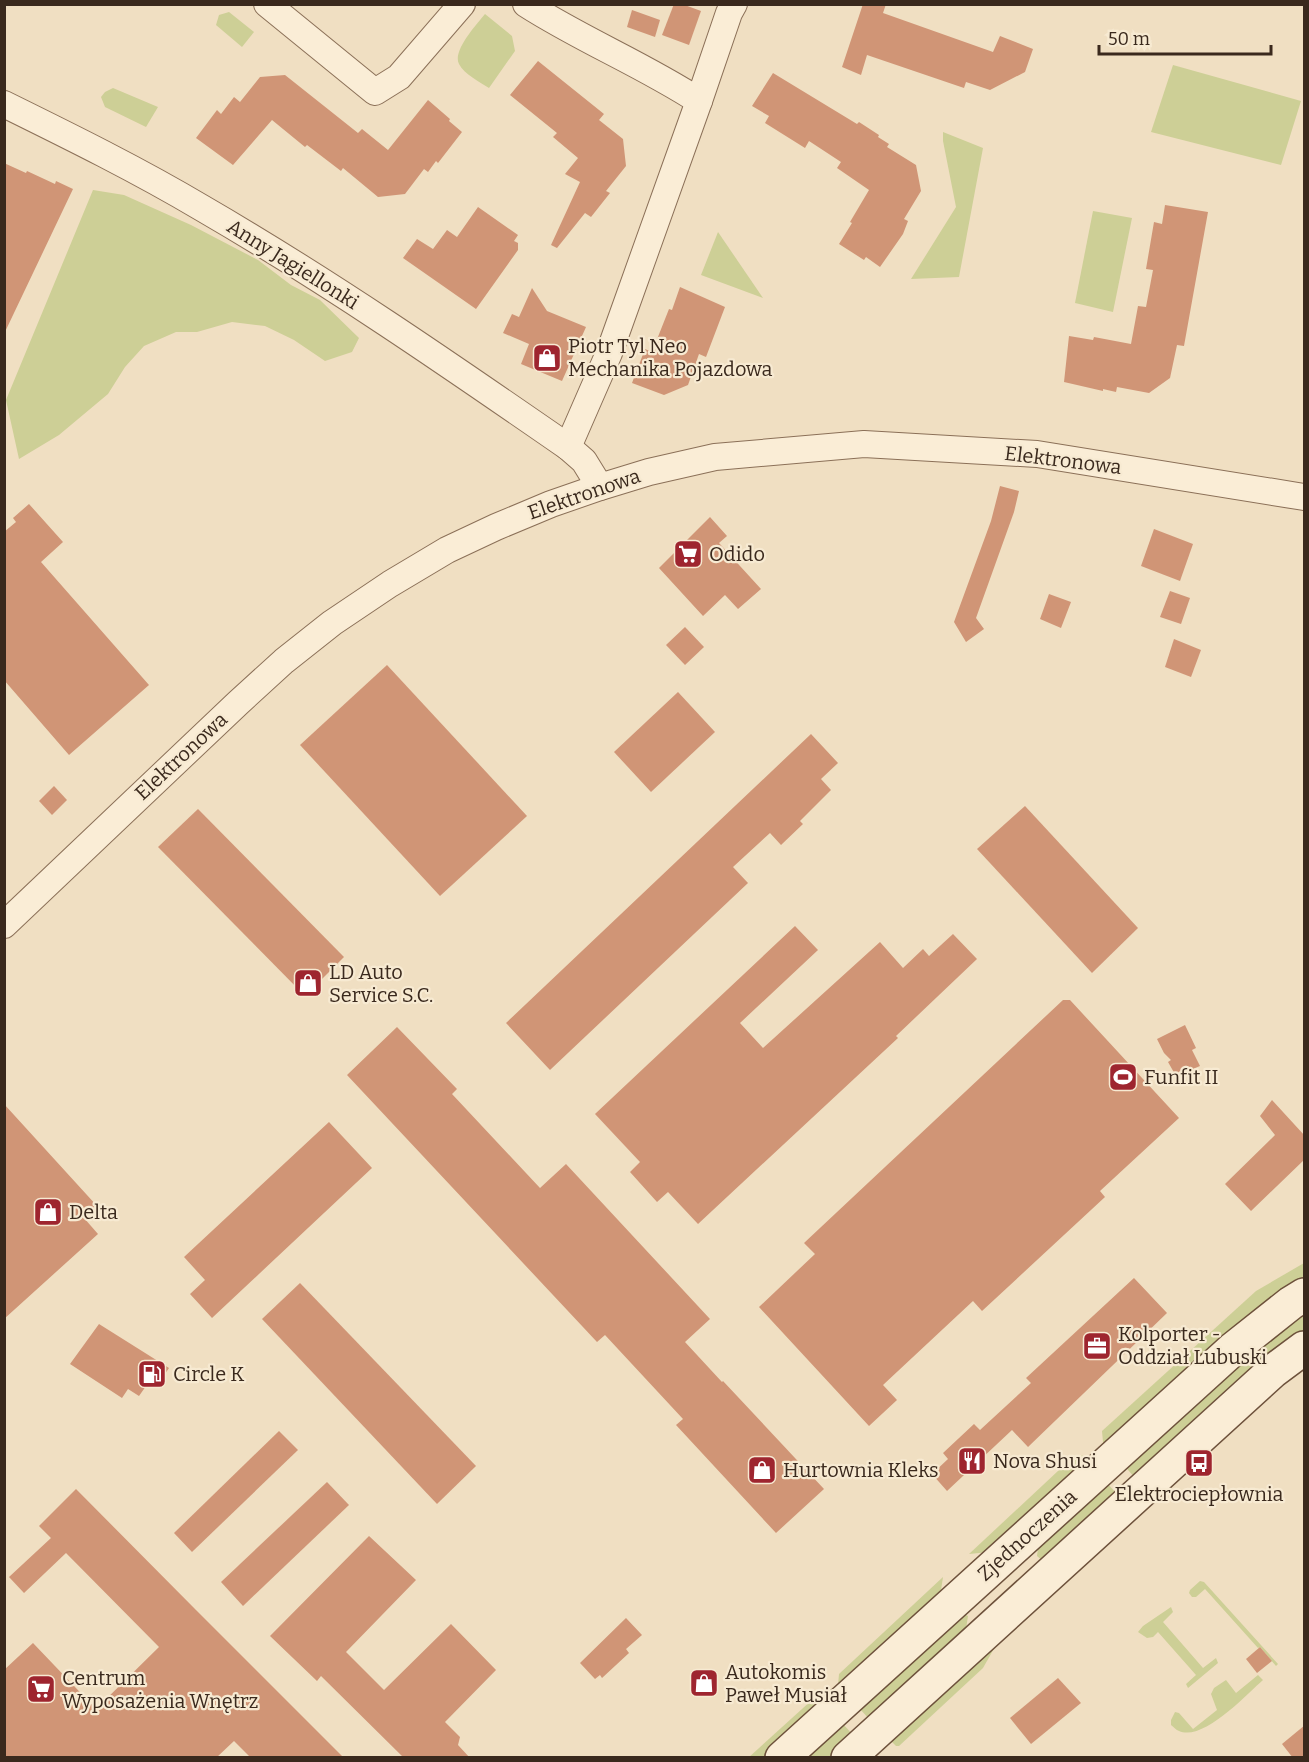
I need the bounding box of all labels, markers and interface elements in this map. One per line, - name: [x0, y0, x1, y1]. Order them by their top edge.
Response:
- scale bar: [1099, 18, 1272, 56]
- text: 50 m: [1108, 28, 1150, 50]
- street label: Anny Jagiellonki: [223, 214, 363, 314]
- place label: Piotr Tyl Neo Mechanika Pojazdowa: [568, 334, 773, 382]
- shop icon: Piotr Tyl Neo Mechanika Pojazdowa: [531, 342, 563, 374]
- street label: Elektronowa: [1003, 441, 1123, 479]
- street label: Elektronowa: [525, 463, 644, 524]
- supermarket icon: Odido: [672, 538, 704, 570]
- place label: Odido: [709, 542, 765, 566]
- street label: Elektronowa: [130, 707, 232, 805]
- place label: LD Auto Service S.C.: [329, 960, 433, 1007]
- shop icon: LD Auto Service S.C.: [292, 967, 324, 999]
- sports icon: Funfit II: [1107, 1061, 1139, 1093]
- place label: Funfit II: [1144, 1065, 1219, 1089]
- shop icon: Delta: [32, 1196, 64, 1228]
- place label: Delta: [69, 1200, 118, 1224]
- place label: Kolporter - Oddział Lubuski: [1118, 1322, 1267, 1369]
- office icon: Kolporter - Oddział Lubuski: [1081, 1330, 1113, 1362]
- fuel station icon: Circle K: [136, 1358, 168, 1390]
- place label: Circle K: [173, 1362, 244, 1386]
- restaurant icon: Nova Shusi: [956, 1445, 988, 1477]
- bus stop icon: Elektrociepłownia: [1183, 1447, 1215, 1479]
- place label: Nova Shusi: [993, 1449, 1097, 1473]
- shop icon: Hurtownia Kleks: [746, 1454, 778, 1486]
- place label: Hurtownia Kleks: [783, 1458, 939, 1482]
- place label: Elektrociepłownia: [1114, 1482, 1284, 1506]
- street label: Zjednoczenia: [973, 1484, 1082, 1586]
- place label: Autokomis Paweł Musiał: [725, 1660, 848, 1707]
- place label: Centrum Wyposażenia Wnętrz: [62, 1666, 258, 1713]
- shop icon: Autokomis Paweł Musiał: [688, 1667, 720, 1699]
- supermarket icon: Centrum Wyposażenia Wnętrz: [25, 1673, 57, 1705]

